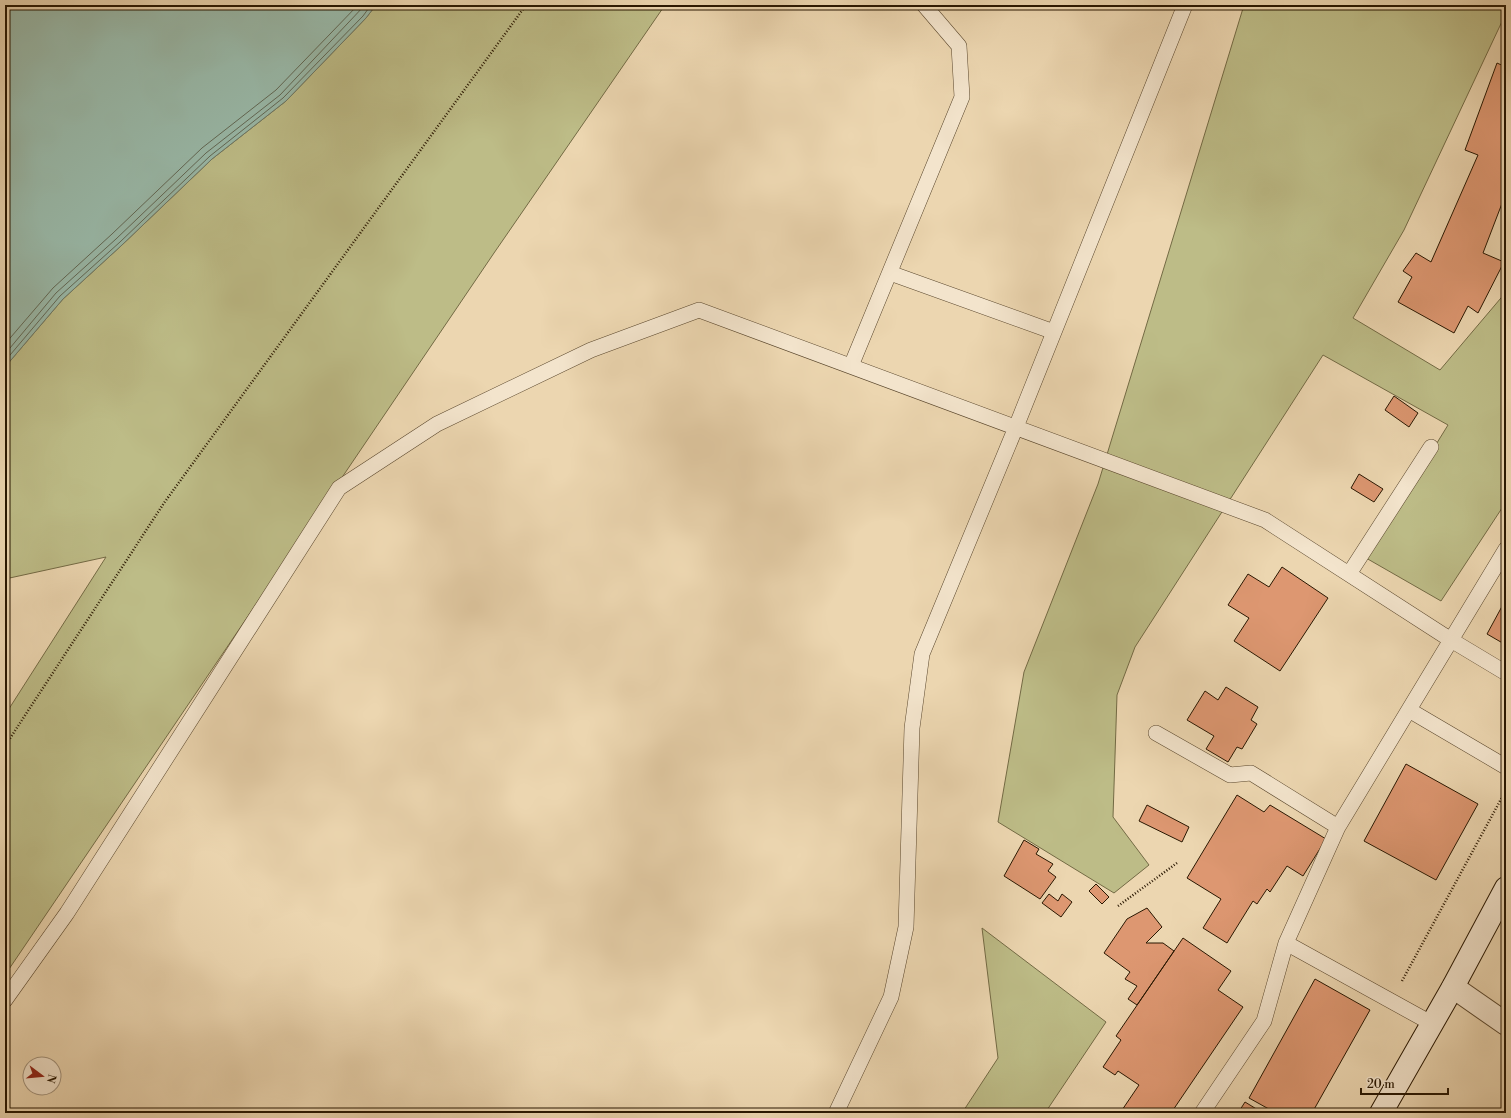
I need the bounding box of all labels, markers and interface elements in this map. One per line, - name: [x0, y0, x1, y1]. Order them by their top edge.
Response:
- north arrow: [22, 1056, 62, 1096]
- scale bar: [1361, 1070, 1448, 1096]
- text: N: [43, 1072, 59, 1085]
- text: 20 m: [1367, 1077, 1395, 1092]

